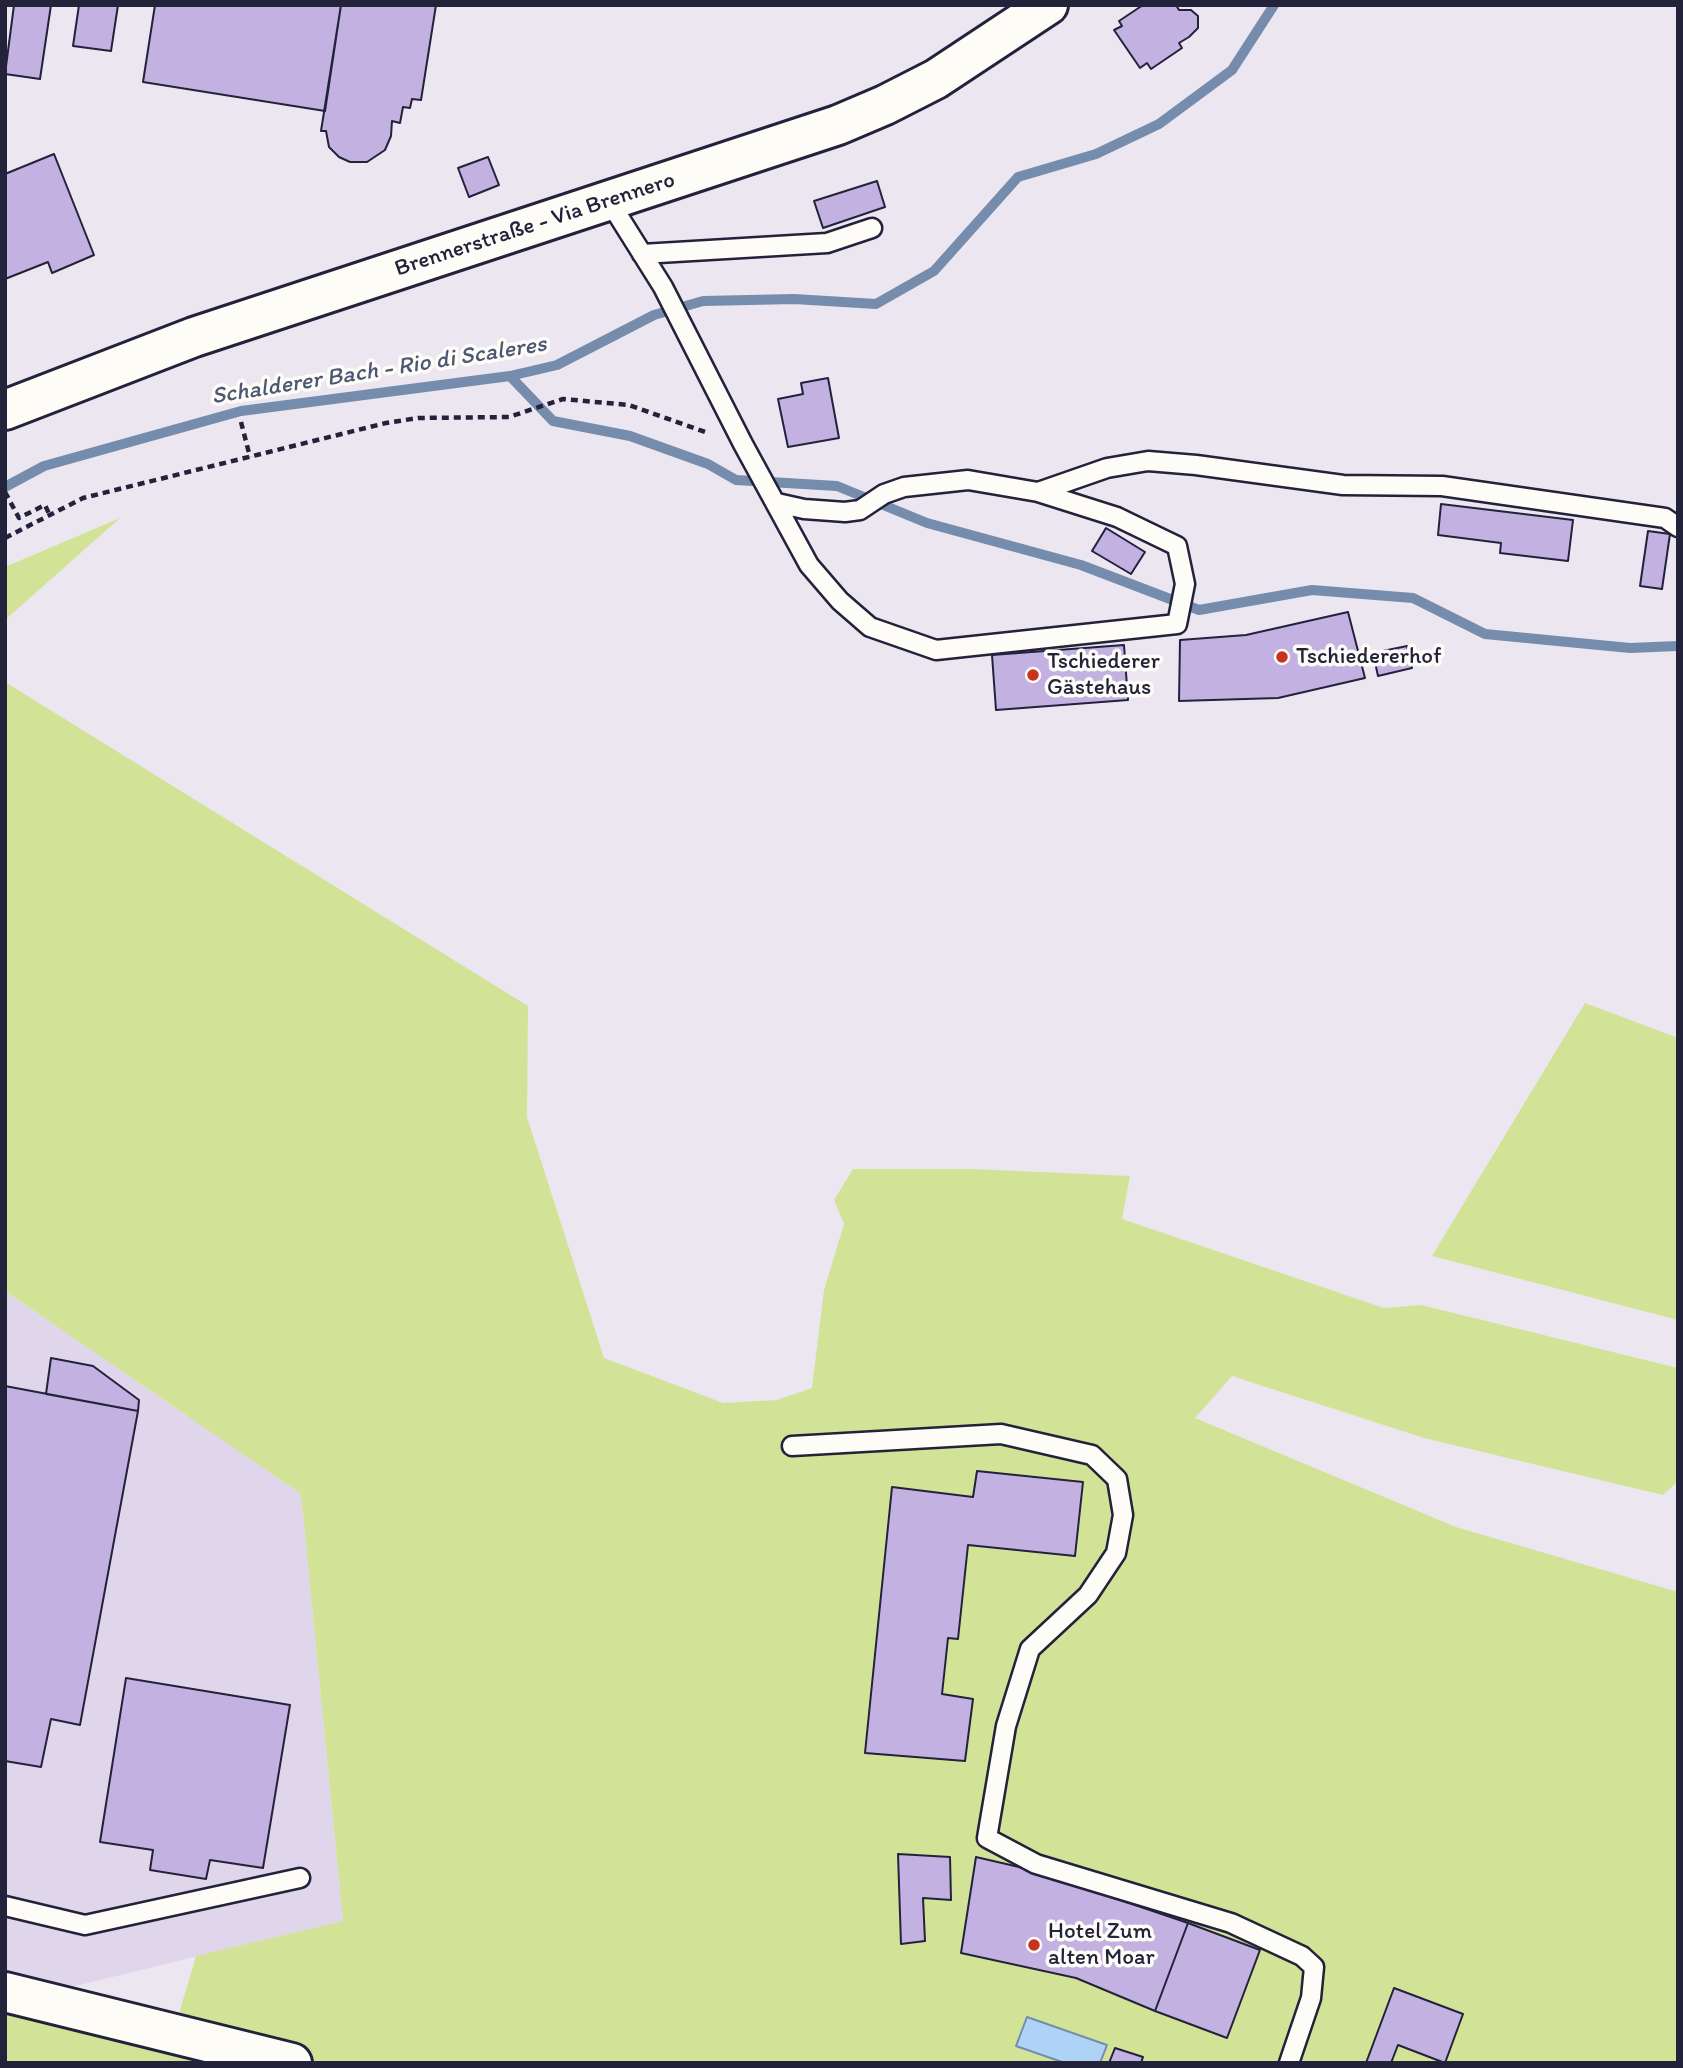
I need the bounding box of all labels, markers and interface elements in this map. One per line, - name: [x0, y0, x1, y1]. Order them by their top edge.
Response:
- street label: Brennerstraße - Via Brennero: [391, 167, 679, 283]
- water label: Schalderer Bach - Rio di Scaleres: [209, 330, 549, 412]
- place label: Tschiedererhof: [1296, 643, 1442, 671]
- place label: Tschiederer Gästehaus: [1047, 648, 1160, 702]
- marker: Tschiedererhof: [1274, 649, 1290, 665]
- marker: Tschiederer Gästehaus: [1025, 667, 1041, 683]
- place label: Hotel Zum alten Moar: [1048, 1918, 1155, 1972]
- marker: Hotel Zum alten Moar: [1026, 1937, 1042, 1953]

